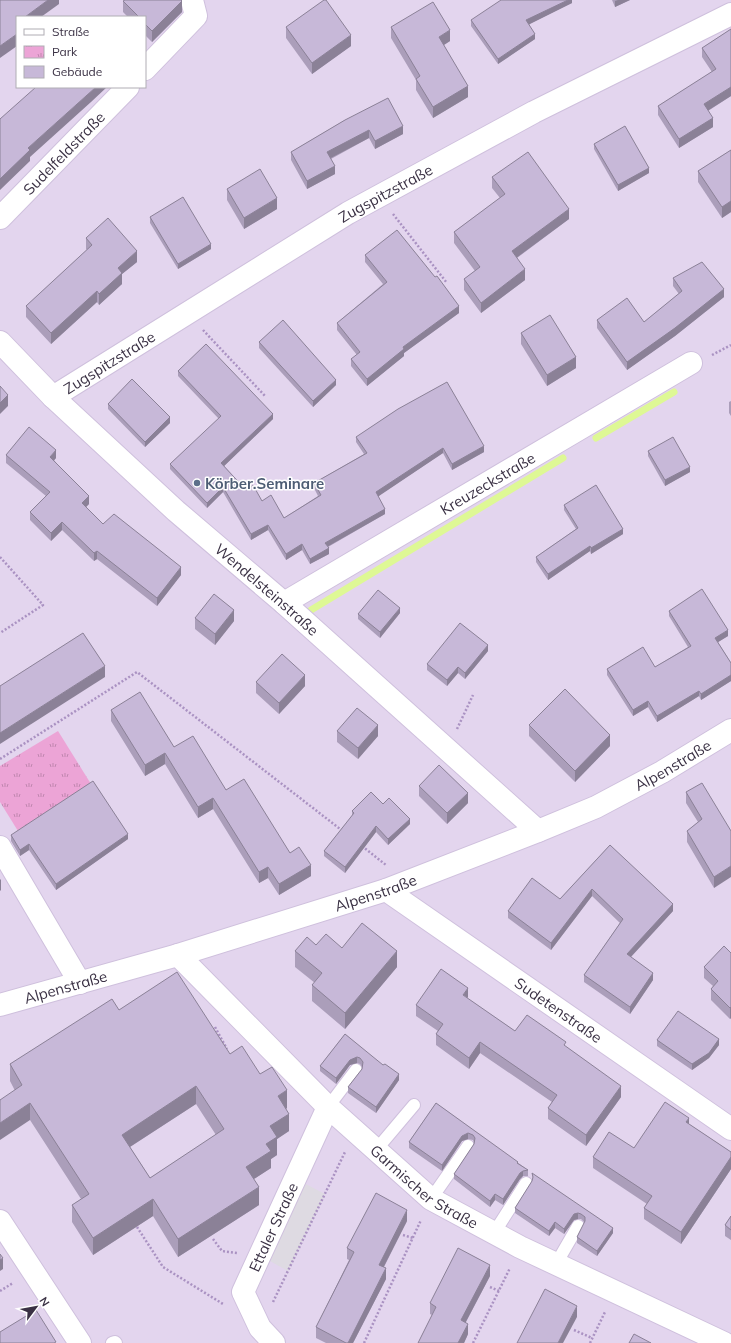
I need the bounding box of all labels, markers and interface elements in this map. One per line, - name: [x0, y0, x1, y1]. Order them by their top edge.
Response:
- legend: [16, 16, 146, 88]
- text: Straße: [52, 24, 89, 39]
- text: Park: [52, 44, 78, 59]
- text: Gebäude: [52, 64, 102, 79]
- street label: Sudelfeldstraße: [19, 107, 109, 199]
- street label: Zugspitzstraße: [335, 160, 436, 226]
- street label: Zugspitzstraße: [60, 326, 158, 398]
- street label: Kreuzeckstraße: [436, 448, 538, 519]
- place label: Körber.Seminare: [205, 474, 324, 493]
- marker: Körber.Seminare: [192, 478, 202, 488]
- street label: Wendelsteinstraße: [211, 539, 323, 639]
- street label: Alpenstraße: [631, 735, 714, 794]
- street label: Alpenstraße: [332, 870, 419, 915]
- street label: Alpenstraße: [22, 966, 109, 1007]
- street label: Sudetenstraße: [511, 973, 606, 1046]
- street label: Garmischer Straße: [367, 1140, 482, 1232]
- street label: Ettaler Straße: [244, 1179, 302, 1274]
- north arrow: [16, 1287, 56, 1327]
- text: N: [36, 1294, 53, 1309]

